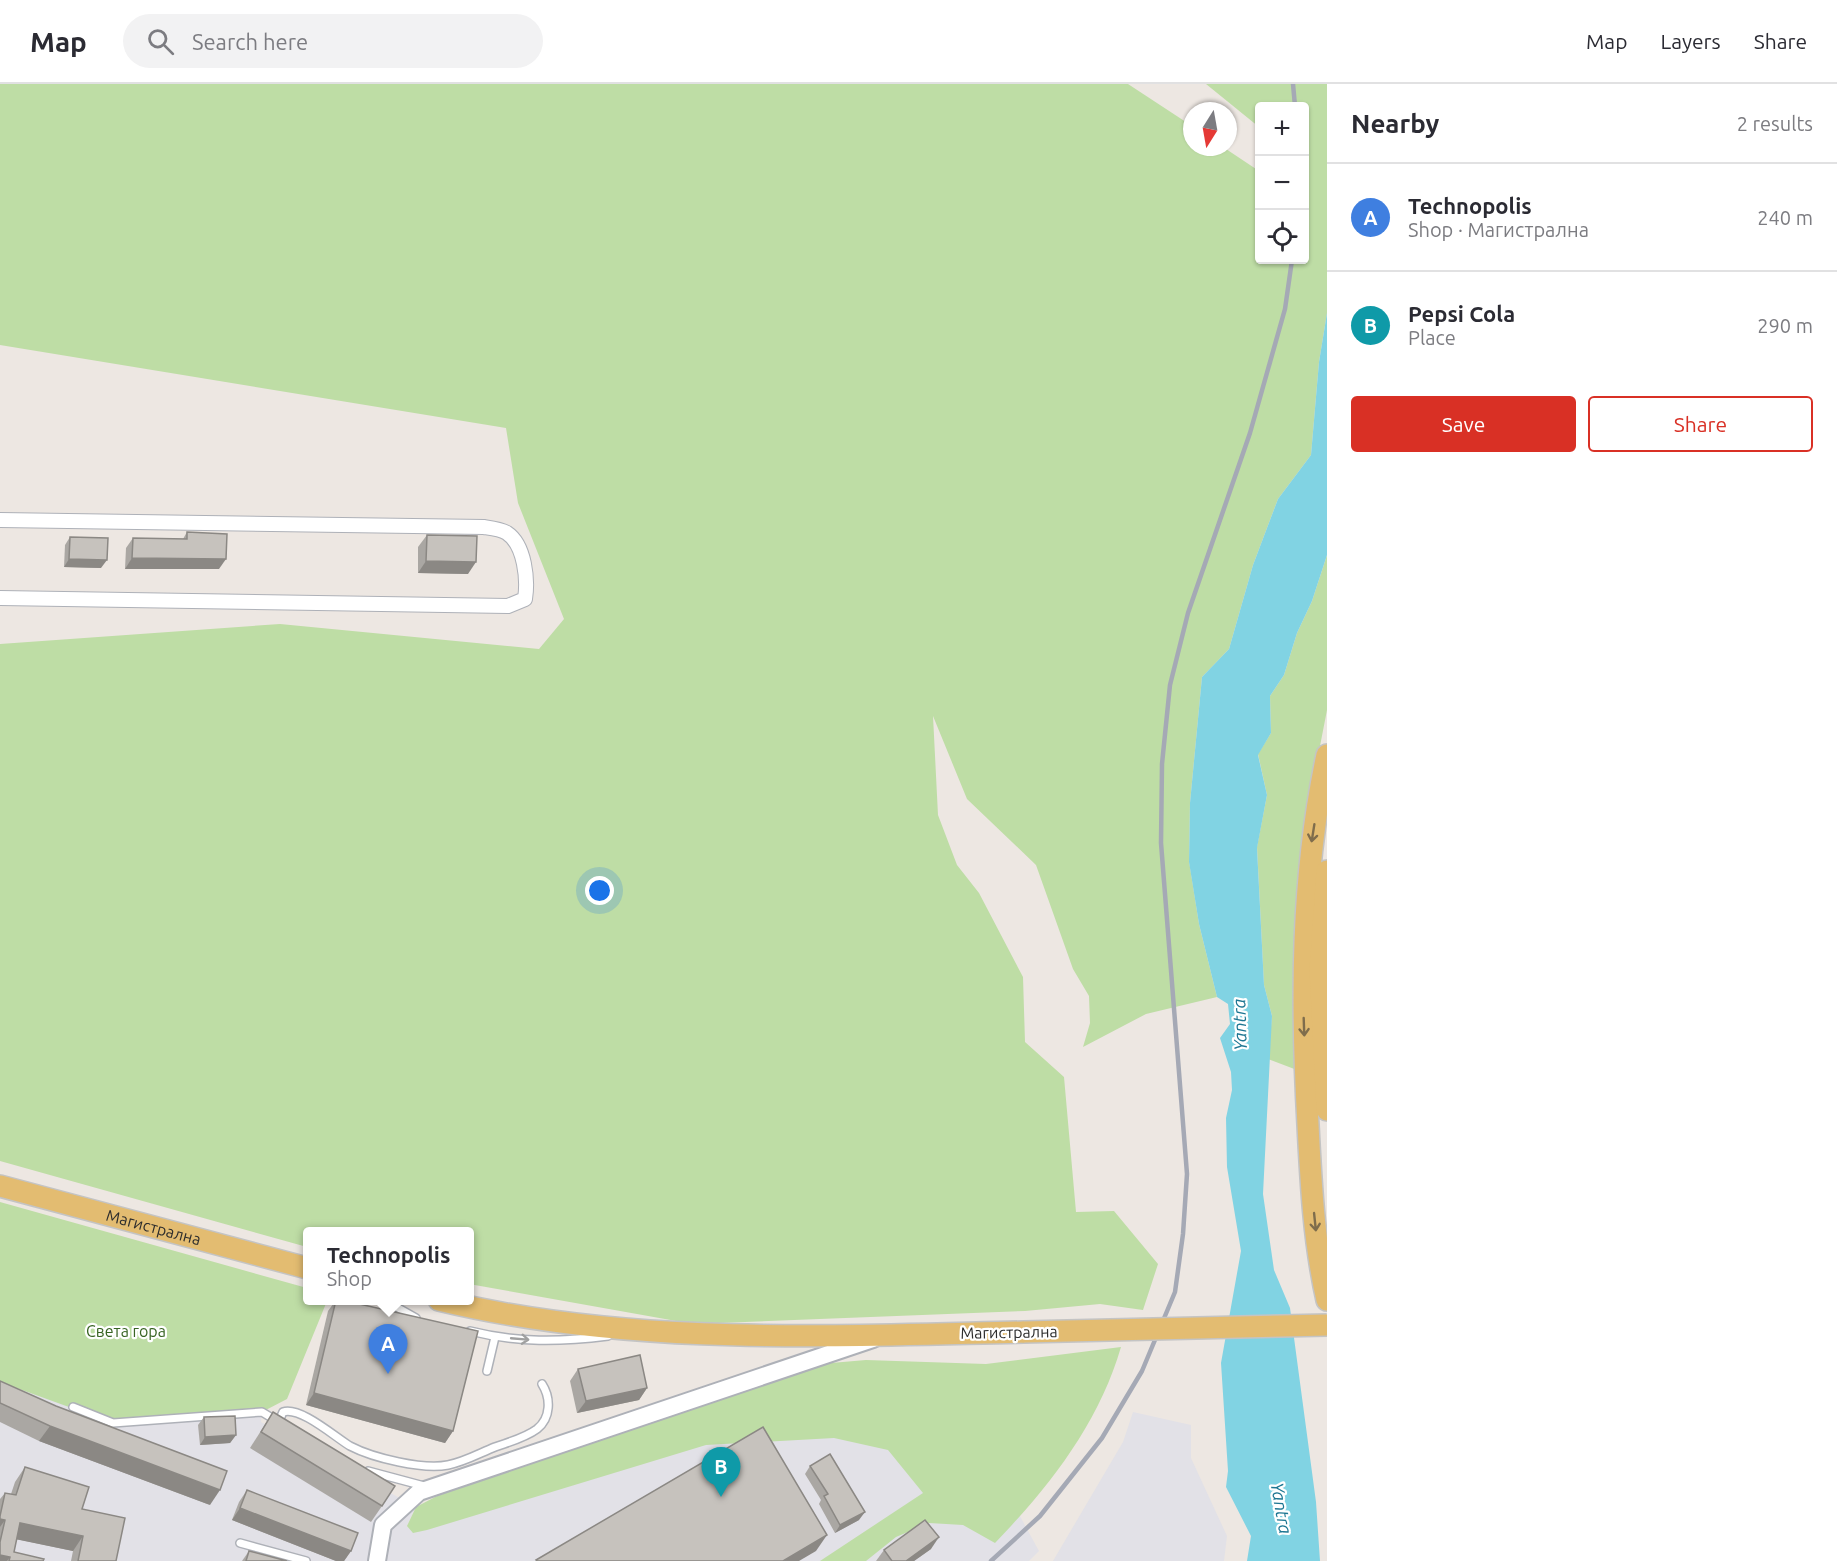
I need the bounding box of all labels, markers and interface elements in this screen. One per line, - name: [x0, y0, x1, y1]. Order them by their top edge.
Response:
- search box: [123, 14, 543, 68]
- icon: search: [144, 25, 177, 58]
- text: Map: [30, 26, 87, 57]
- text: Search here: [192, 29, 308, 54]
- text: Map: [1586, 29, 1627, 53]
- text: Layers: [1660, 29, 1721, 53]
- text: Share: [1754, 29, 1807, 53]
- north arrow: [1183, 102, 1237, 156]
- map controls: [1255, 102, 1309, 264]
- button: +: [1255, 102, 1309, 156]
- text: Nearby: [1351, 109, 1439, 138]
- text: 2 results: [1737, 112, 1813, 135]
- button: −: [1255, 156, 1309, 210]
- text: Technopolis: [1408, 193, 1532, 218]
- text: A: [1363, 206, 1378, 229]
- text: 240 m: [1757, 206, 1813, 229]
- button: locate: [1255, 210, 1309, 264]
- text: Shop · Магистрална: [1408, 218, 1589, 241]
- text: Pepsi Cola: [1408, 301, 1515, 326]
- text: B: [1364, 314, 1377, 337]
- text: 290 m: [1757, 314, 1813, 337]
- text: Place: [1408, 326, 1456, 349]
- button: Save: [1351, 396, 1576, 452]
- button: Share: [1588, 396, 1813, 452]
- one-way arrow: [1307, 822, 1318, 842]
- your location: [585, 876, 614, 905]
- water label: Yantra: [1228, 998, 1250, 1051]
- one-way arrow: [1298, 1017, 1309, 1037]
- street label: Магистрална: [104, 1206, 203, 1248]
- one-way arrow: [1310, 1211, 1321, 1231]
- popup: [303, 1227, 474, 1305]
- text: Technopolis: [327, 1242, 450, 1267]
- text: Shop: [327, 1267, 372, 1290]
- park label: Света гора: [86, 1322, 166, 1340]
- street label: Магистрална: [960, 1322, 1058, 1342]
- pin: A: [368, 1324, 408, 1374]
- one-way arrow: [509, 1334, 529, 1345]
- pin: B: [702, 1448, 740, 1497]
- water label: Yantra: [1268, 1481, 1296, 1536]

